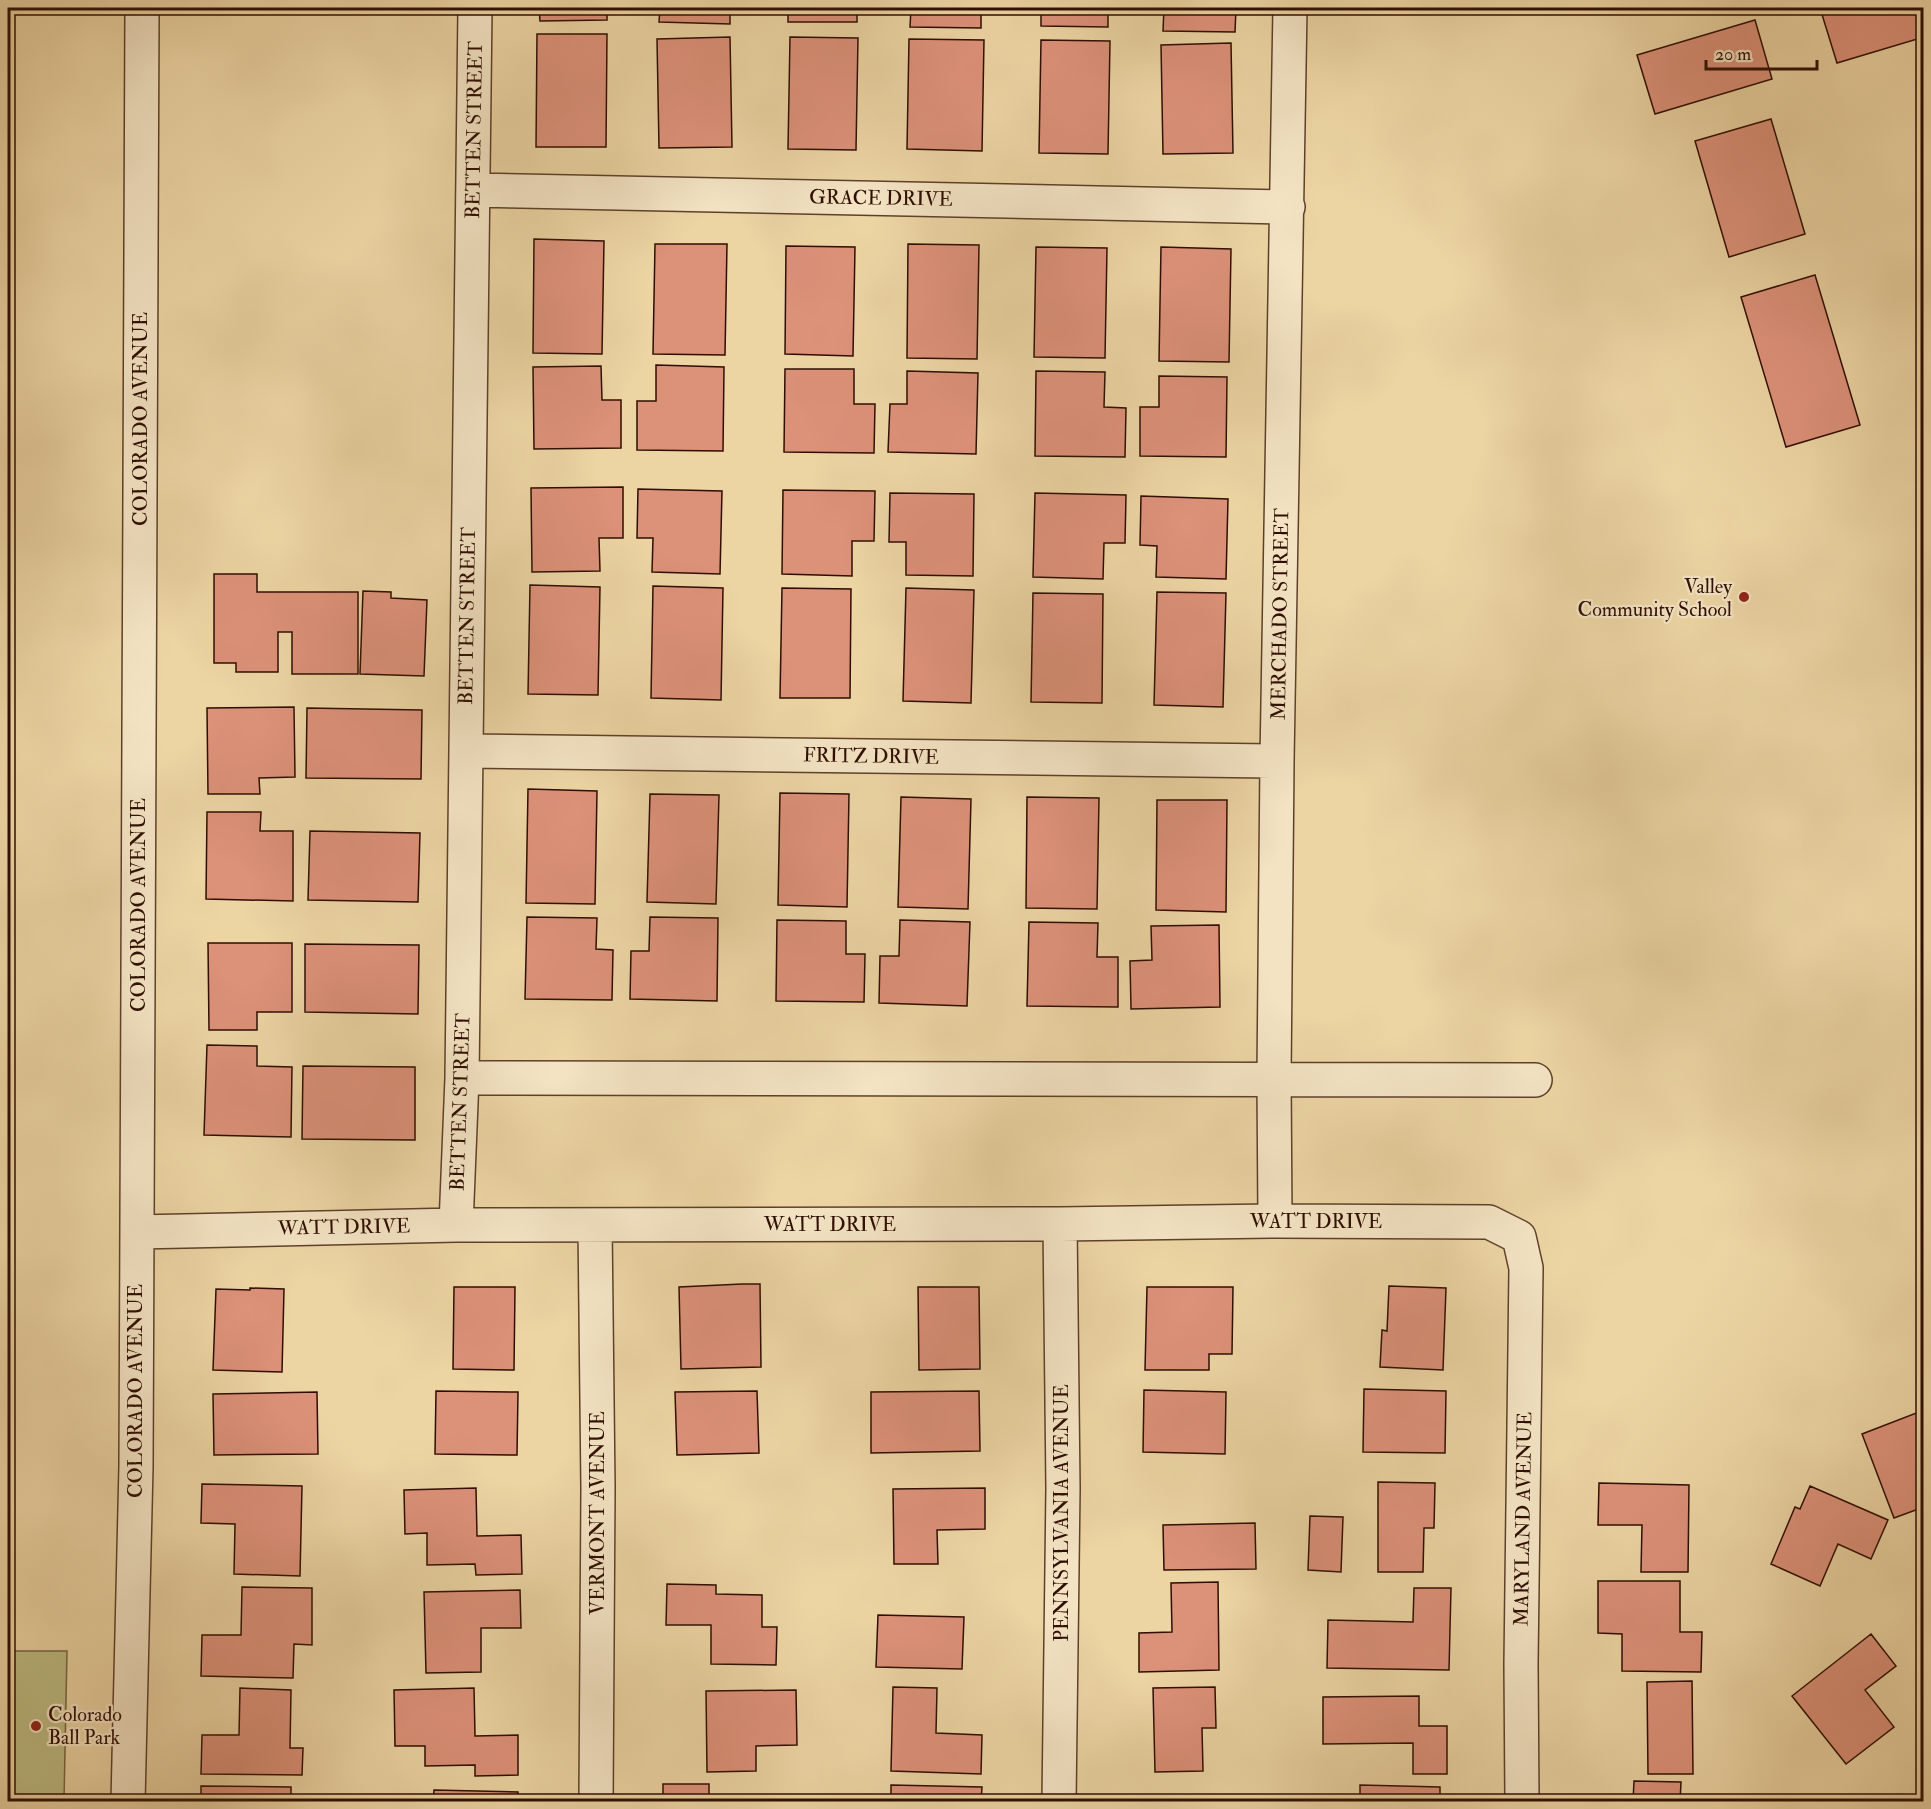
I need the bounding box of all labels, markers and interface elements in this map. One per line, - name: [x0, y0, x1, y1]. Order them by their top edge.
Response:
- scale bar: [1706, 33, 1817, 71]
- street label: BETTEN STREET: [460, 41, 488, 219]
- text: 20 m: [1715, 43, 1751, 66]
- street label: GRACE DRIVE: [809, 184, 953, 212]
- street label: COLORADO AVENUE: [128, 312, 153, 526]
- street label: MERCHADO STREET: [1266, 508, 1294, 720]
- street label: BETTEN STREET: [453, 527, 481, 705]
- place label: Valley Community School: [1578, 574, 1733, 622]
- marker: Valley Community School: [1737, 590, 1751, 604]
- street label: FRITZ DRIVE: [803, 742, 939, 770]
- street label: COLORADO AVENUE: [126, 798, 151, 1012]
- street label: BETTEN STREET: [444, 1013, 476, 1191]
- street label: WATT DRIVE: [1249, 1209, 1382, 1234]
- street label: WATT DRIVE: [763, 1212, 896, 1237]
- street label: WATT DRIVE: [277, 1213, 410, 1241]
- street label: COLORADO AVENUE: [123, 1284, 148, 1498]
- street label: PENNSYLVANIA AVENUE: [1049, 1384, 1074, 1642]
- street label: VERMONT AVENUE: [585, 1411, 610, 1615]
- street label: MARYLAND AVENUE: [1509, 1411, 1537, 1627]
- place label: Colorado Ball Park: [48, 1702, 122, 1750]
- marker: Colorado Ball Park: [29, 1719, 43, 1733]

